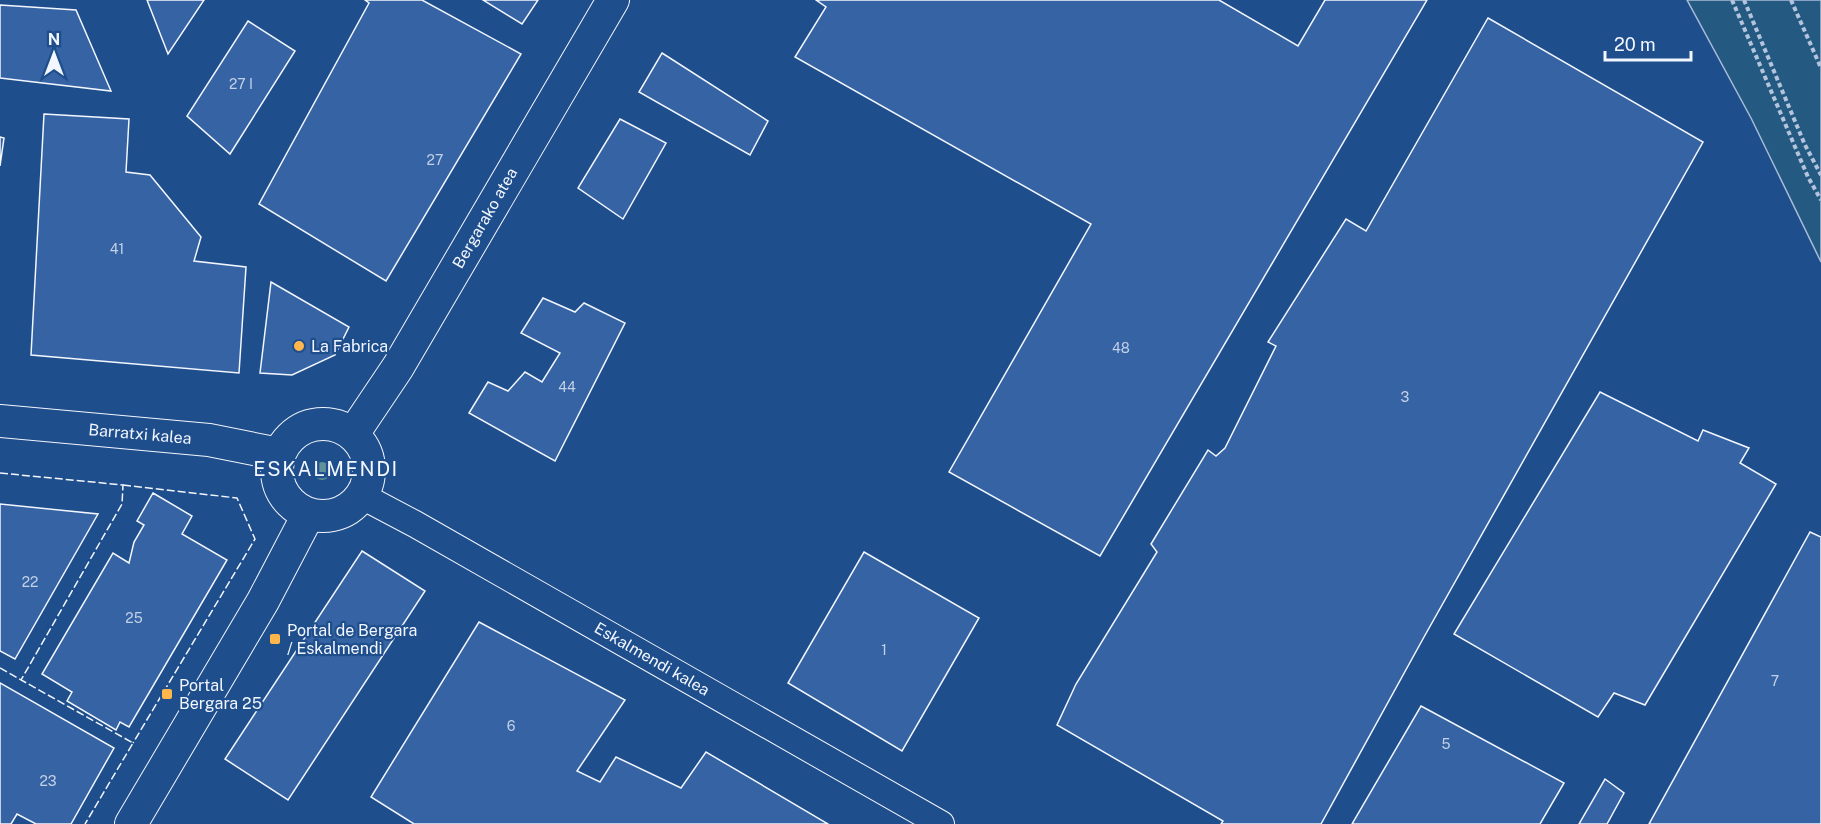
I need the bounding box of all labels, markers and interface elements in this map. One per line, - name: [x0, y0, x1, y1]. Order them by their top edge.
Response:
- north arrow: [24, 24, 84, 84]
- scale bar: [1605, 24, 1690, 62]
- text: N: [48, 30, 60, 49]
- text: 20 m: [1614, 34, 1656, 55]
- house number: 27 I: [229, 76, 253, 92]
- house number: 27: [427, 152, 443, 168]
- street label: Bergarako atea: [449, 164, 521, 272]
- house number: 41: [110, 241, 124, 257]
- place label: La Fabrica: [311, 337, 388, 356]
- marker: La Fabrica: [292, 339, 306, 353]
- house number: 48: [1112, 340, 1130, 356]
- house number: 44: [558, 379, 576, 395]
- house number: 3: [1401, 389, 1410, 405]
- street label: Barratxi kalea: [88, 420, 192, 448]
- district label: ESKALMENDI: [253, 457, 399, 481]
- house number: 22: [22, 574, 38, 590]
- house number: 25: [125, 610, 143, 626]
- street label: Eskalmendi kalea: [591, 618, 713, 700]
- place label: Portal de Bergara / Eskalmendi: [287, 621, 417, 658]
- marker: Portal de Bergara / Eskalmendi: [268, 632, 282, 646]
- house number: 1: [881, 642, 887, 658]
- house number: 7: [1771, 673, 1779, 689]
- place label: Portal Bergara 25: [179, 676, 262, 713]
- marker: Portal Bergara 25: [160, 687, 174, 701]
- house number: 6: [507, 718, 516, 734]
- house number: 5: [1442, 736, 1451, 752]
- house number: 23: [39, 773, 57, 789]

